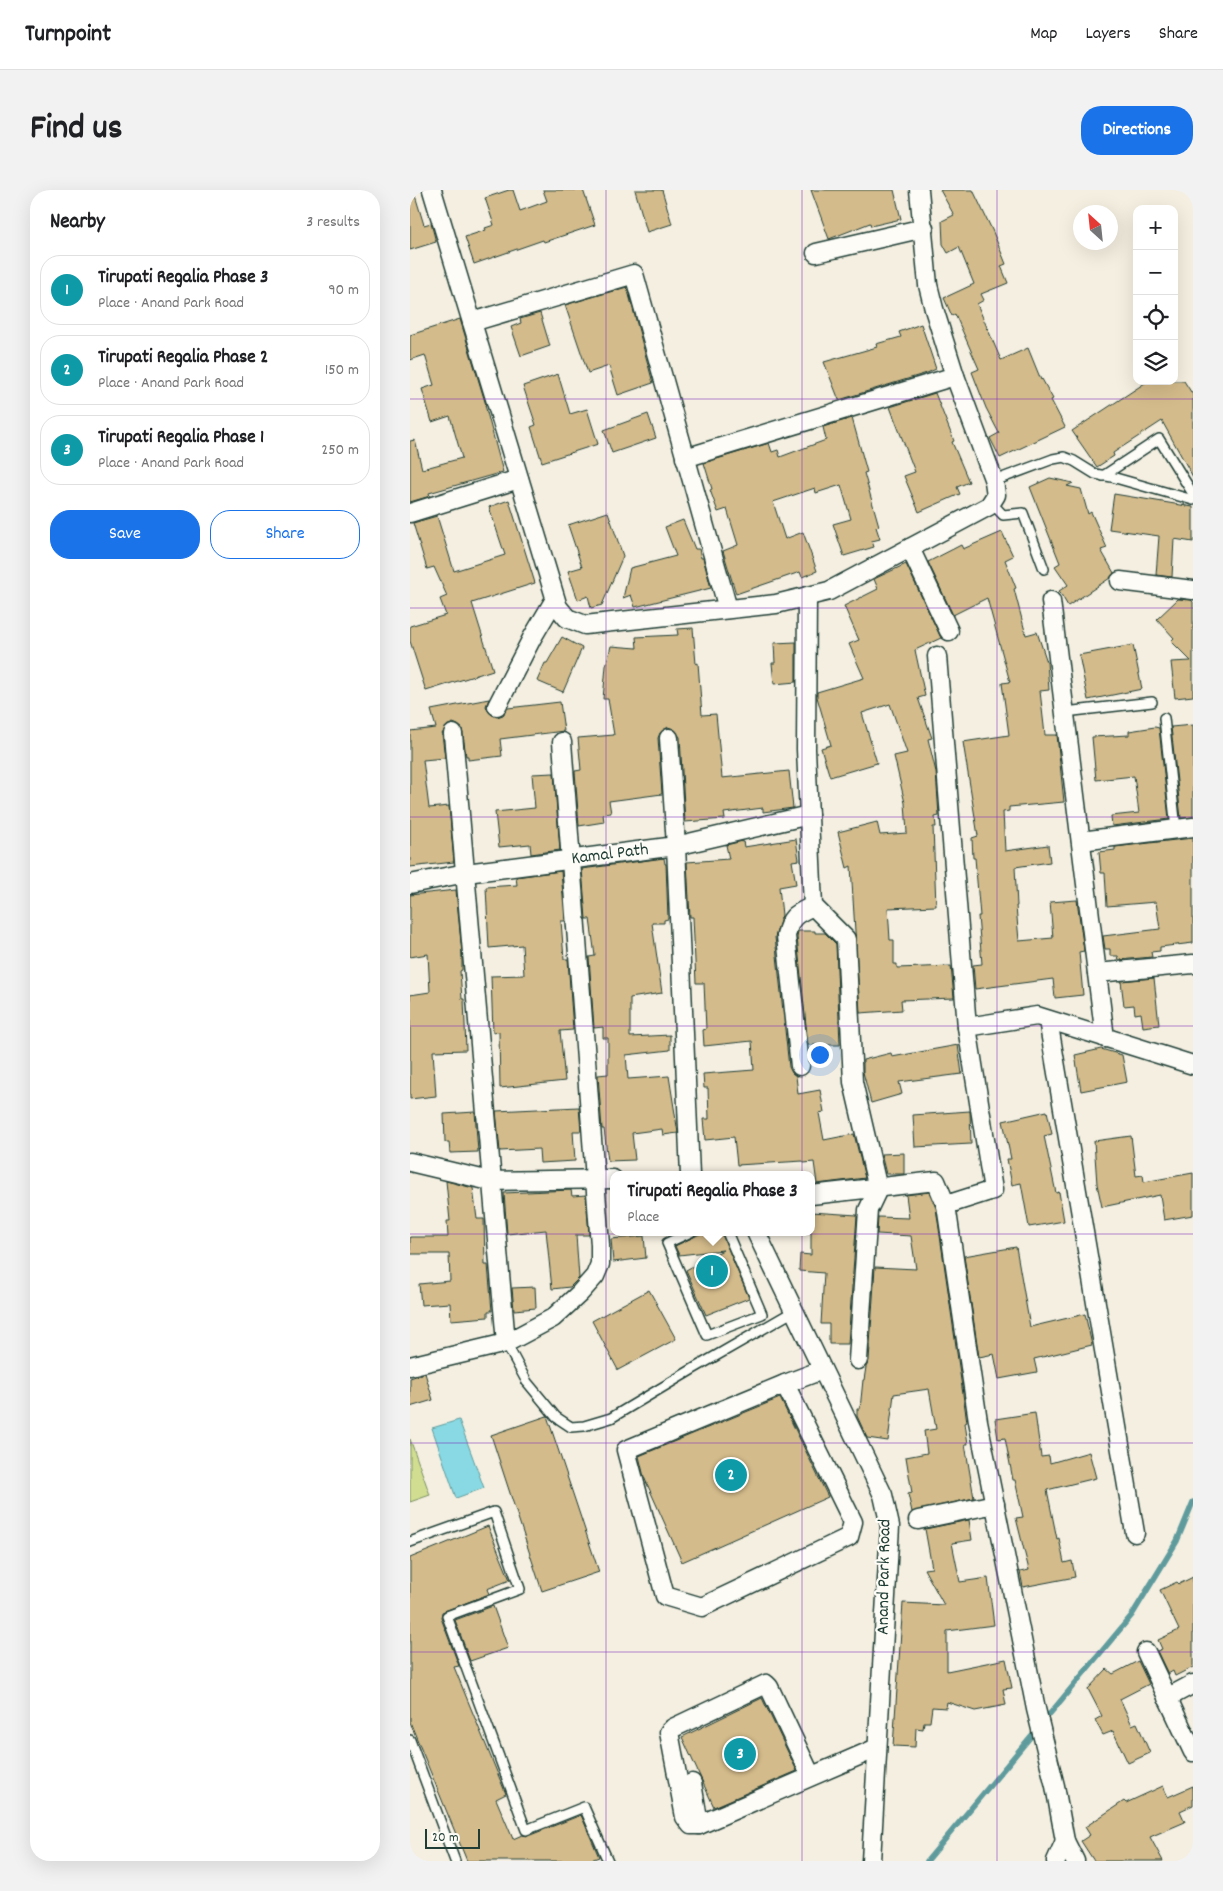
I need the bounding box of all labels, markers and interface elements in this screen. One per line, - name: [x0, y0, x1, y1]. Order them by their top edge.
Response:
- text: Turnpoint: [25, 18, 111, 52]
- text: Map: [1030, 22, 1057, 47]
- text: Layers: [1085, 22, 1131, 47]
- text: Share: [1159, 22, 1198, 47]
- text: Find us: [30, 105, 122, 155]
- button: Directions: [1081, 106, 1193, 155]
- north arrow: [1073, 205, 1118, 250]
- map controls: [1133, 205, 1178, 385]
- button: +: [1133, 205, 1178, 250]
- text: Nearby: [50, 208, 105, 238]
- text: 3 results: [306, 211, 360, 234]
- button: −: [1133, 250, 1178, 295]
- text: Tirupati Regalia Phase 3: [98, 265, 268, 292]
- text: 1: [65, 279, 69, 302]
- text: 90 m: [328, 279, 359, 302]
- text: Place · Anand Park Road: [98, 292, 244, 315]
- button: locate: [1133, 295, 1178, 340]
- button: layers: [1133, 340, 1178, 385]
- text: Tirupati Regalia Phase 2: [98, 345, 268, 372]
- text: 2: [64, 359, 71, 382]
- text: 150 m: [325, 359, 359, 382]
- text: Place · Anand Park Road: [98, 372, 244, 395]
- text: Tirupati Regalia Phase 1: [98, 425, 264, 452]
- text: 3: [63, 439, 71, 462]
- text: 250 m: [321, 439, 359, 462]
- text: Place · Anand Park Road: [98, 452, 244, 475]
- button: Save: [50, 510, 200, 559]
- button: Share: [210, 510, 360, 559]
- street label: Kamal Path: [570, 838, 650, 872]
- your location: [807, 1042, 833, 1068]
- popup: [610, 1171, 815, 1236]
- text: Tirupati Regalia Phase 3: [627, 1179, 798, 1206]
- text: Place: [627, 1206, 659, 1229]
- pin: 1: [696, 1252, 728, 1290]
- pin: 2: [715, 1456, 747, 1494]
- street label: Anand Park Road: [871, 1519, 899, 1635]
- pin: 3: [724, 1735, 756, 1773]
- scale bar: [425, 1826, 480, 1849]
- text: 20 m: [432, 1828, 459, 1848]

